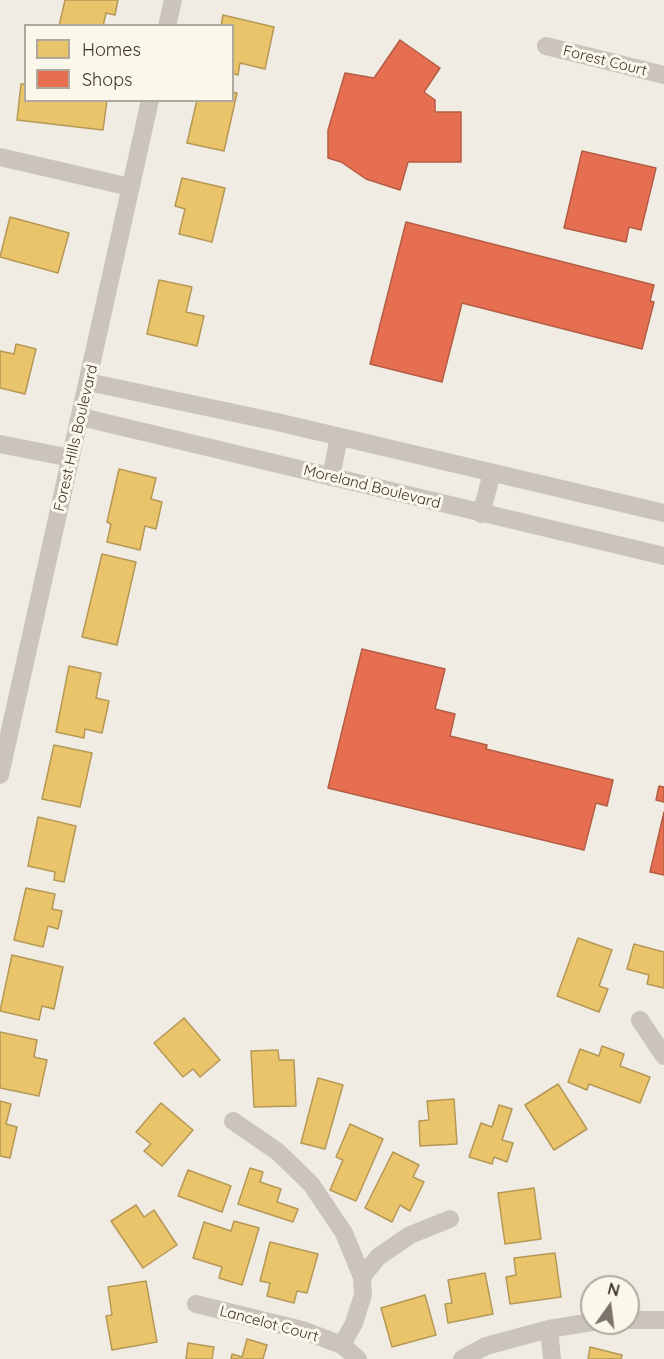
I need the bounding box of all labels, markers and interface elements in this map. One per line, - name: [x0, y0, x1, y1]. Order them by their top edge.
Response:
- legend: [24, 24, 234, 102]
- text: Homes: [82, 38, 141, 61]
- street label: Forest Court: [561, 42, 649, 80]
- text: Shops: [82, 68, 133, 91]
- street label: Forest Hills Boulevard: [50, 363, 102, 513]
- street label: Moreland Boulevard: [302, 461, 442, 513]
- north arrow: [580, 1275, 640, 1335]
- text: N: [606, 1278, 622, 1301]
- street label: Lancelot Court: [218, 1302, 320, 1346]

